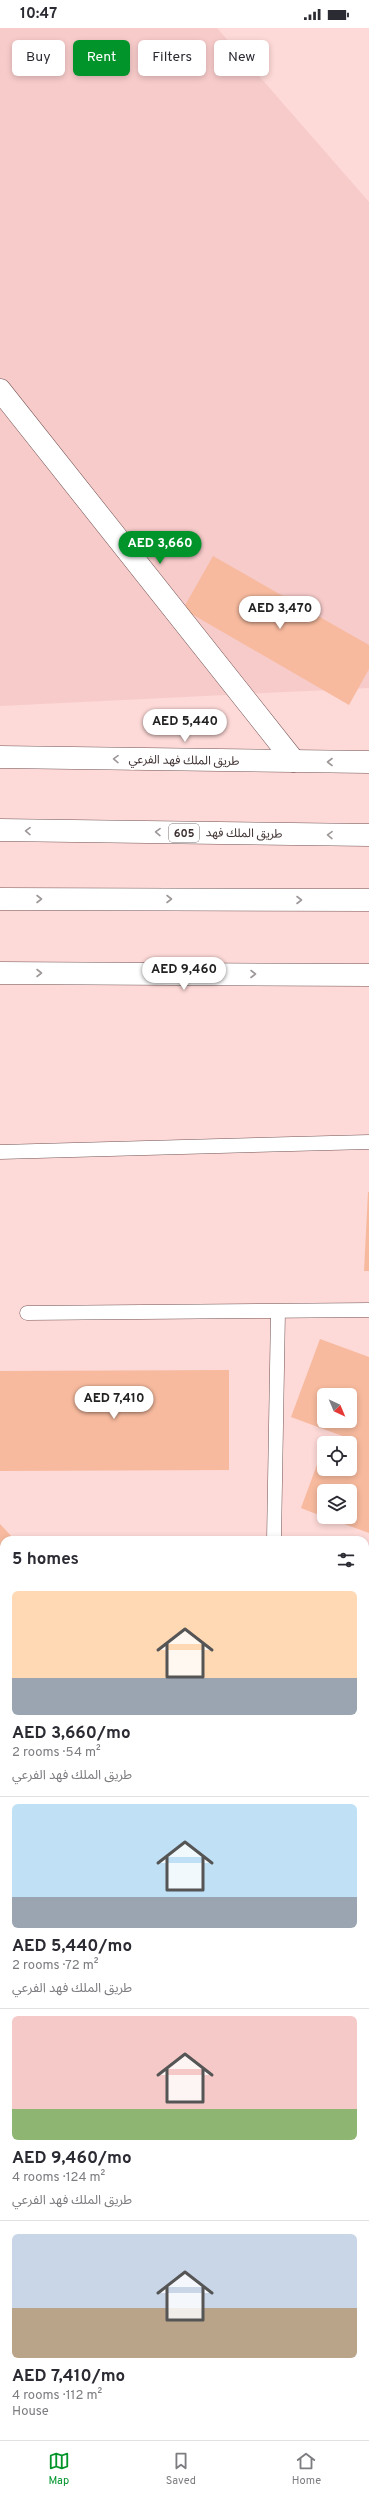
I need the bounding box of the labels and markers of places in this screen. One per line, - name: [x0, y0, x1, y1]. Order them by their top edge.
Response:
- pin: AED 3,660: [114, 531, 206, 565]
- pin: AED 3,470: [234, 596, 326, 630]
- pin: AED 5,440: [139, 709, 231, 743]
- pin: AED 9,460: [138, 957, 230, 991]
- pin: AED 7,410: [68, 1386, 160, 1420]

